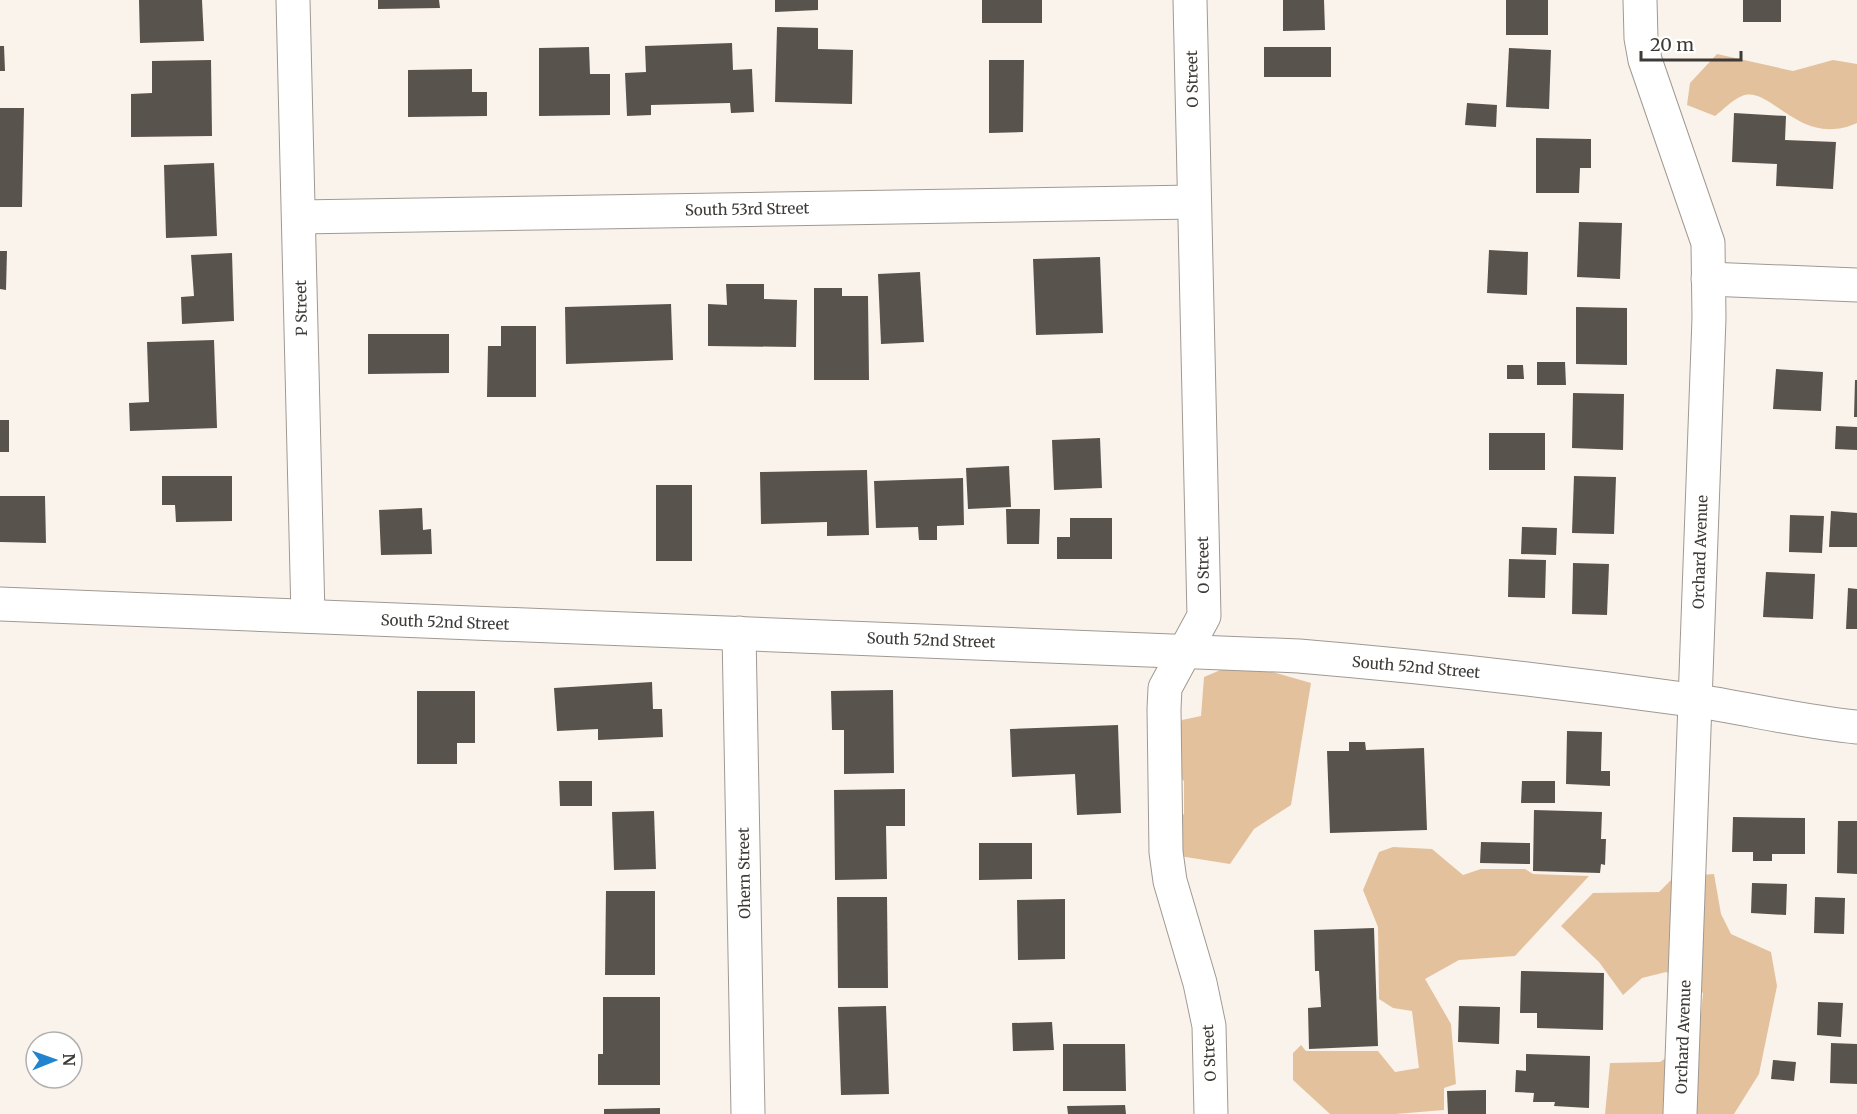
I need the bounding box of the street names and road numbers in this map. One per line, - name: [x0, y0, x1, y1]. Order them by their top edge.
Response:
- street label: O Street: [1182, 50, 1202, 108]
- street label: South 53rd Street: [685, 198, 810, 220]
- street label: P Street: [291, 280, 311, 336]
- street label: Orchard Avenue: [1689, 495, 1711, 609]
- street label: O Street: [1193, 536, 1213, 594]
- street label: South 52nd Street: [380, 610, 510, 634]
- street label: South 52nd Street: [866, 628, 996, 652]
- street label: South 52nd Street: [1351, 652, 1481, 682]
- street label: Ohern Street: [734, 827, 754, 919]
- street label: Orchard Avenue: [1672, 980, 1694, 1094]
- street label: O Street: [1198, 1024, 1220, 1082]

